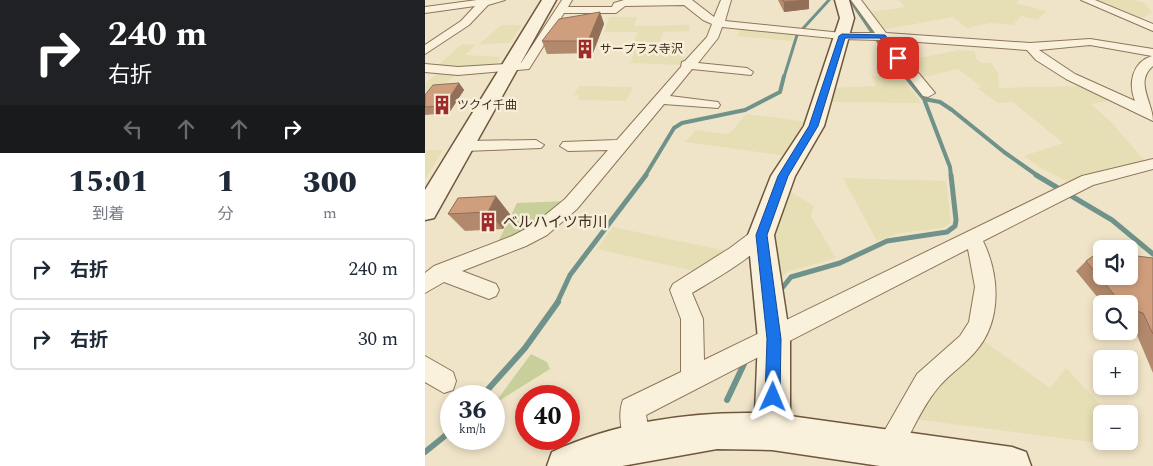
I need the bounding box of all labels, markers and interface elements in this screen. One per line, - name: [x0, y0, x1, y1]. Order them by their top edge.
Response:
- text: 240 m: [108, 8, 207, 61]
- icon: right: [25, 20, 90, 85]
- pin: [877, 37, 919, 79]
- building icon: サープラス寺沢: [574, 38, 596, 60]
- place label: サープラス寺沢: [600, 40, 683, 59]
- icon: arrive: [884, 44, 912, 72]
- text: 右折: [108, 59, 152, 92]
- building icon: ツクイ千曲: [431, 94, 453, 116]
- place label: ツクイ千曲: [457, 96, 517, 115]
- icon: left: [119, 115, 147, 143]
- icon: ahead: [172, 115, 200, 143]
- icon: ahead: [225, 115, 253, 143]
- icon: right: [278, 115, 306, 143]
- text: 15:01: [68, 159, 149, 205]
- text: 1: [217, 159, 235, 205]
- text: 300: [303, 160, 357, 206]
- text: m: [323, 201, 337, 225]
- text: 到着: [92, 202, 124, 226]
- text: 分: [218, 202, 234, 226]
- building icon: ベルハイツ市川: [477, 211, 499, 233]
- place label: ベルハイツ市川: [503, 211, 608, 234]
- map controls: [1093, 240, 1138, 450]
- button: sound: [1093, 240, 1138, 285]
- icon: right: [27, 255, 55, 283]
- text: 240 m: [348, 255, 398, 284]
- text: 右折: [70, 256, 108, 285]
- button: search: [1093, 295, 1138, 340]
- icon: right: [27, 325, 55, 353]
- text: 30 m: [358, 325, 398, 354]
- text: 右折: [70, 326, 108, 355]
- button: +: [1093, 350, 1138, 395]
- position arrow: [746, 370, 798, 422]
- speed limit sign: 40: [515, 385, 580, 450]
- text: 36: [458, 392, 487, 430]
- button: −: [1093, 405, 1138, 450]
- text: km/h: [459, 420, 486, 439]

